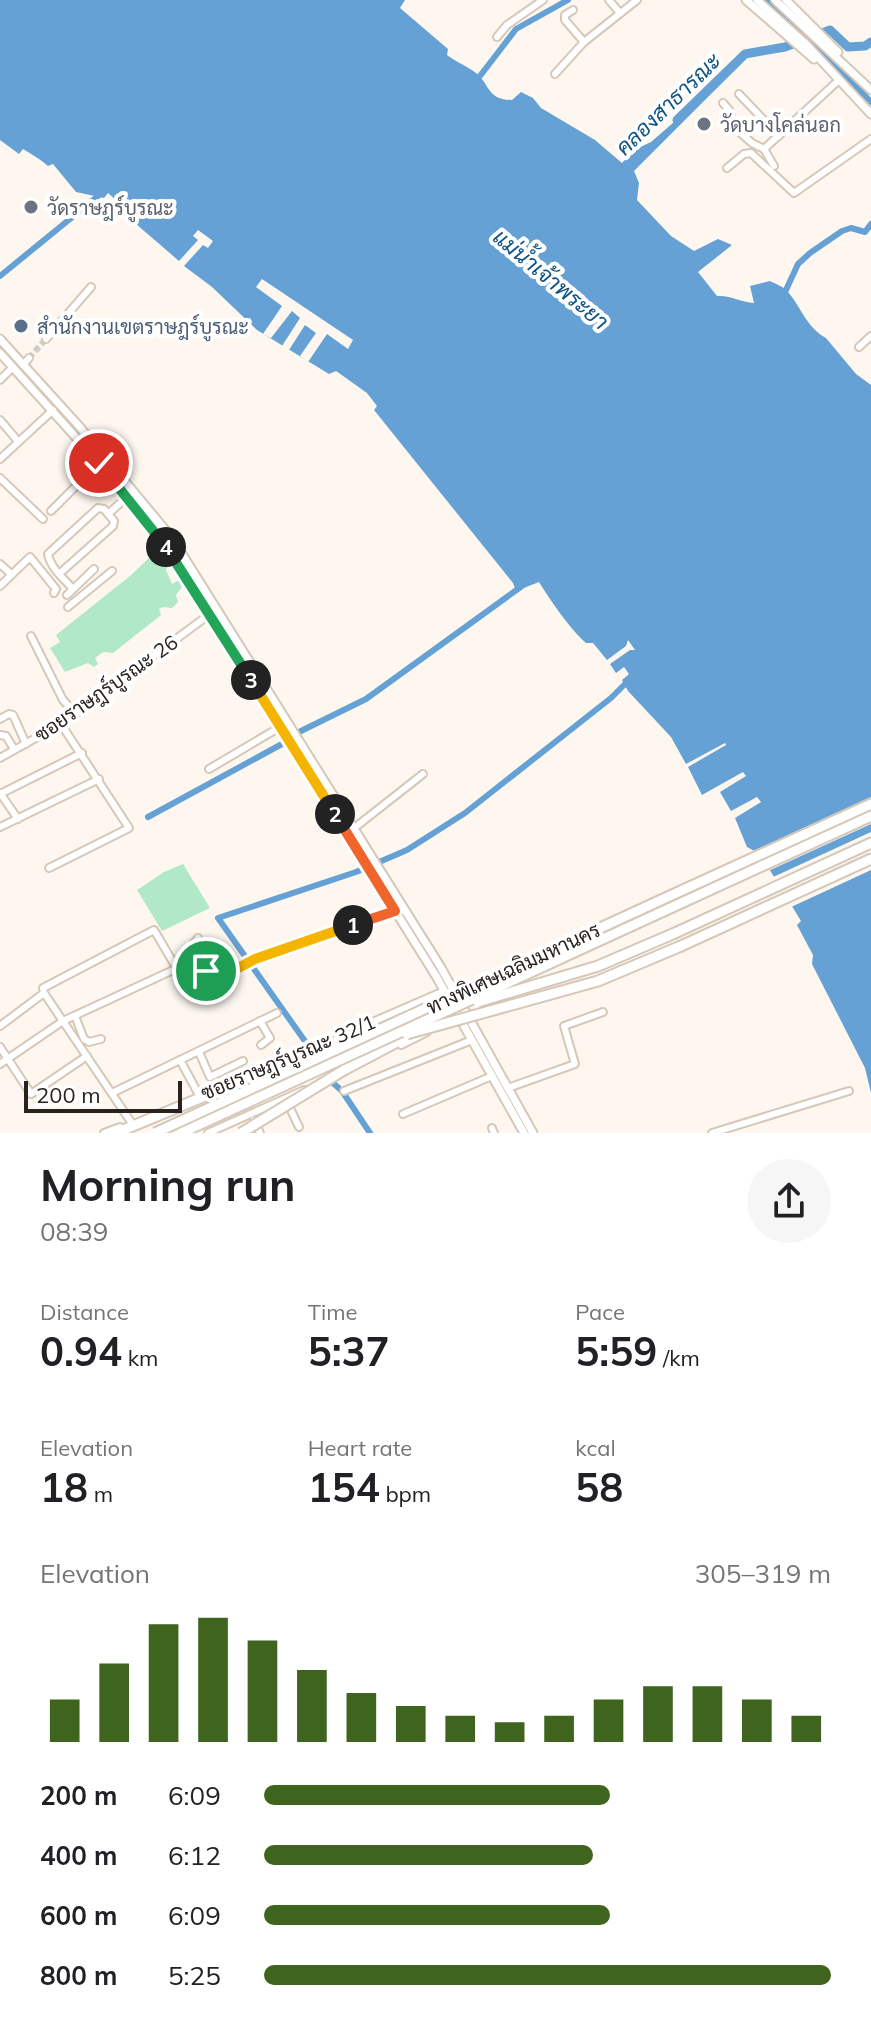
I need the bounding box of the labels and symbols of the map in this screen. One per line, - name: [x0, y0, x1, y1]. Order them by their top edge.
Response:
- water label: คลองสาธารณะ: [609, 47, 727, 161]
- place label: วัดบางโคล่นอก: [720, 112, 841, 137]
- marker: วัดบางโคล่นอก: [695, 115, 713, 133]
- place label: วัดราษฎร์บูรณะ: [47, 194, 174, 223]
- marker: วัดราษฎร์บูรณะ: [22, 198, 40, 216]
- water label: แม่น้ำเจ้าพระยา: [488, 219, 618, 335]
- place label: สำนักงานเขตราษฎร์บูรณะ: [37, 313, 249, 342]
- marker: สำนักงานเขตราษฎร์บูรณะ: [12, 317, 30, 335]
- pin: [65, 429, 133, 497]
- pin: 4: [146, 527, 186, 567]
- street label: ซอยราษฎร์บูรณะ 26: [29, 628, 184, 749]
- pin: 3: [231, 660, 271, 700]
- pin: 2: [315, 794, 355, 834]
- pin: 1: [333, 905, 373, 945]
- street label: ทางพิเศษเฉลิมมหานคร: [422, 917, 604, 1019]
- pin: [172, 937, 240, 1005]
- street label: ซอยราษฎร์บูรณะ 32/1: [197, 1008, 380, 1108]
- scale bar: [24, 1077, 182, 1113]

